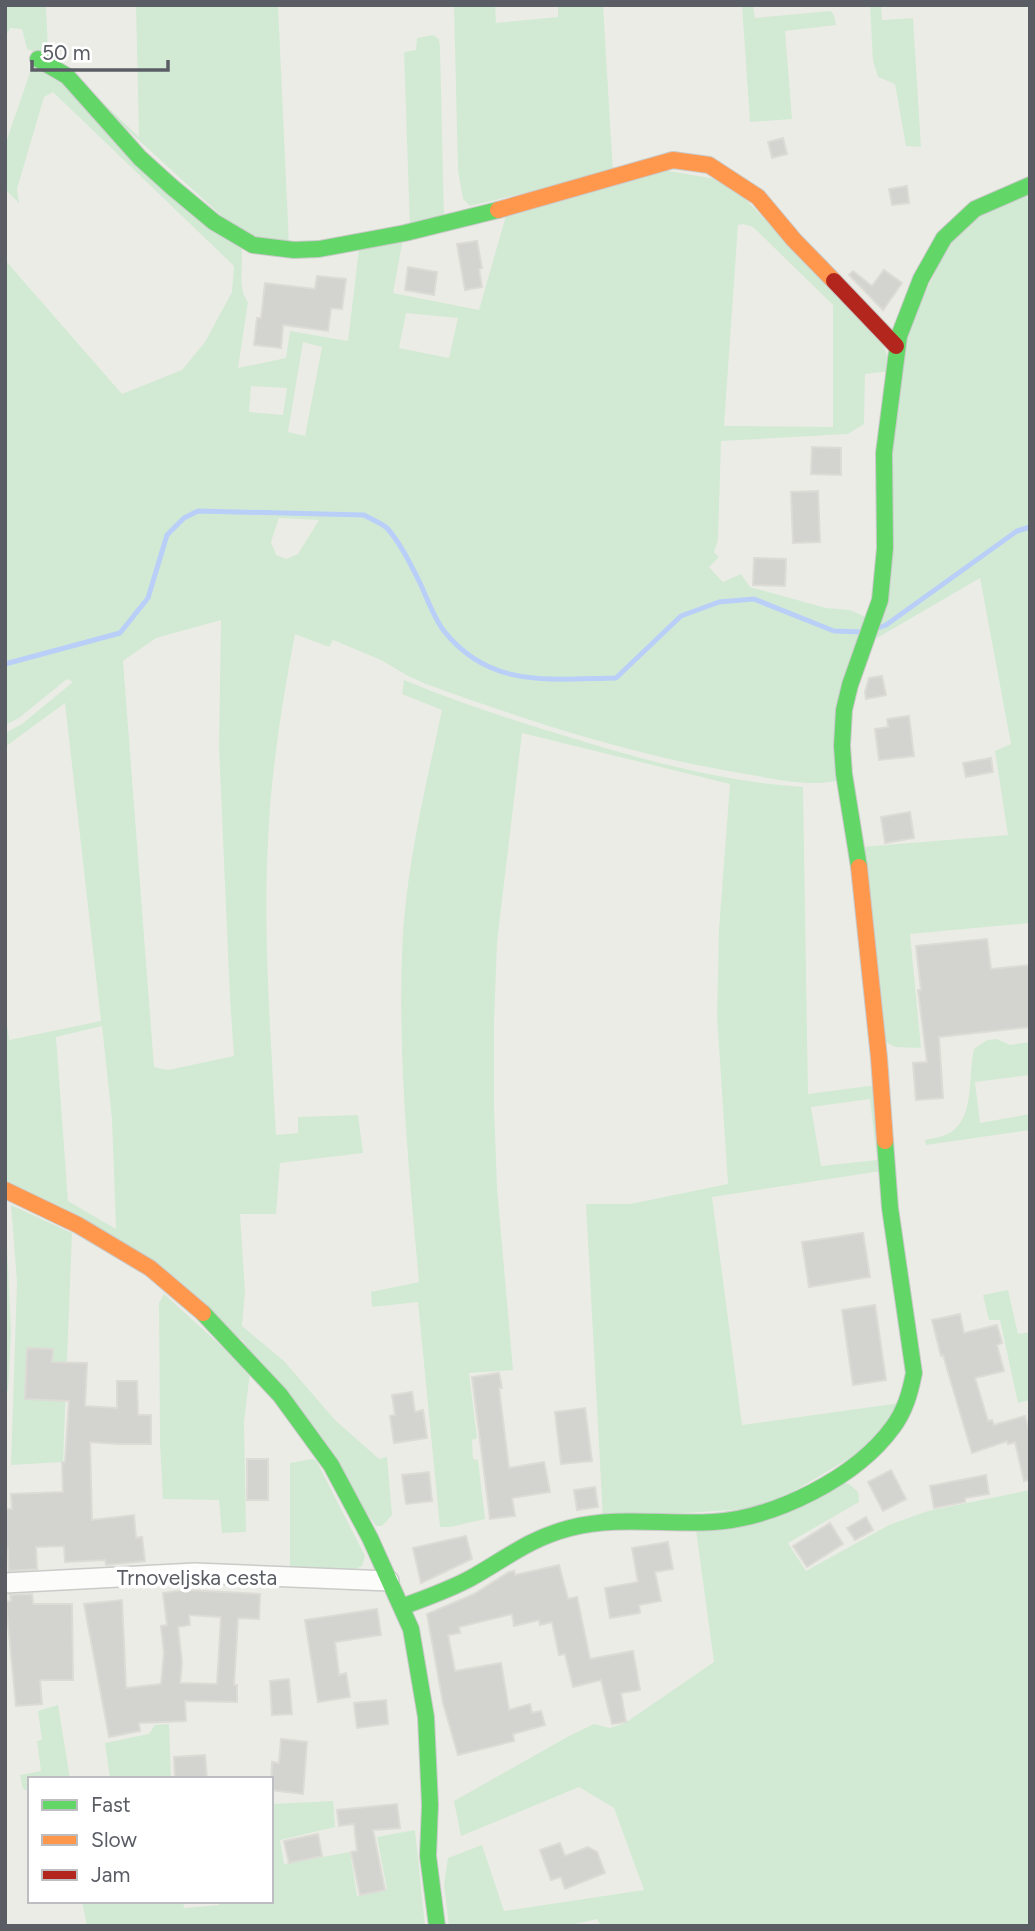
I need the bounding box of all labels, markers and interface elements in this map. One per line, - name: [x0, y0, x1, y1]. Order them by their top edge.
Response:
- scale bar: [32, 28, 168, 72]
- text: 50 m: [42, 40, 91, 65]
- street label: Trnoveljska cesta: [117, 1565, 277, 1590]
- legend: [28, 1777, 273, 1903]
- text: Fast: [91, 1792, 131, 1817]
- text: Slow: [91, 1827, 137, 1852]
- text: Jam: [91, 1862, 130, 1887]

